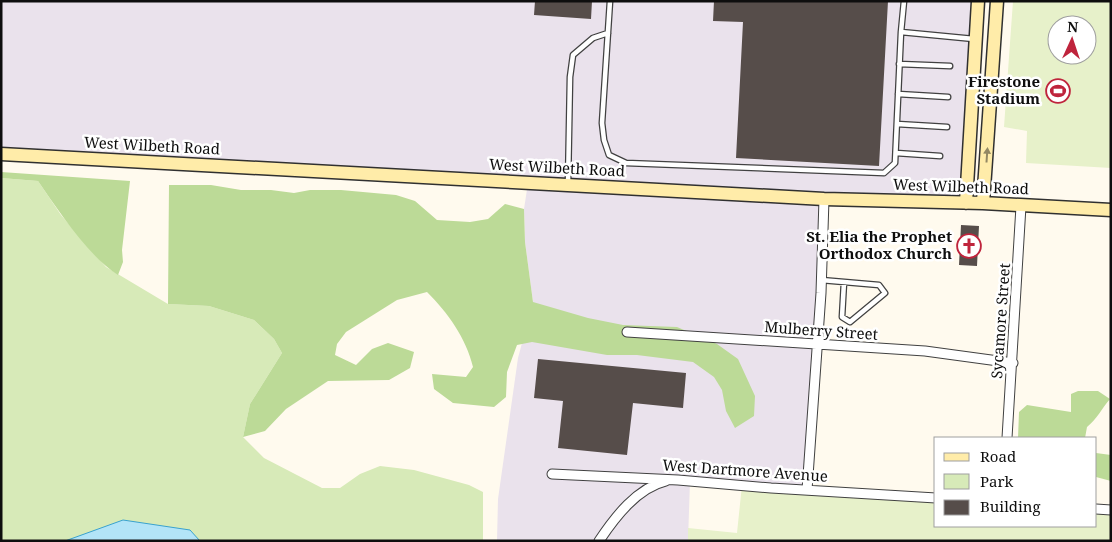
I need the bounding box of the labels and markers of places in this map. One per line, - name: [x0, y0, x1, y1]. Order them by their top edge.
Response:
- place label: Firestone Stadium: [968, 71, 1040, 108]
- sports icon: Firestone Stadium: [1045, 78, 1071, 104]
- place label: St. Elia the Prophet Orthodox Church: [806, 226, 952, 263]
- church icon: St. Elia the Prophet Orthodox Church: [956, 233, 982, 259]

